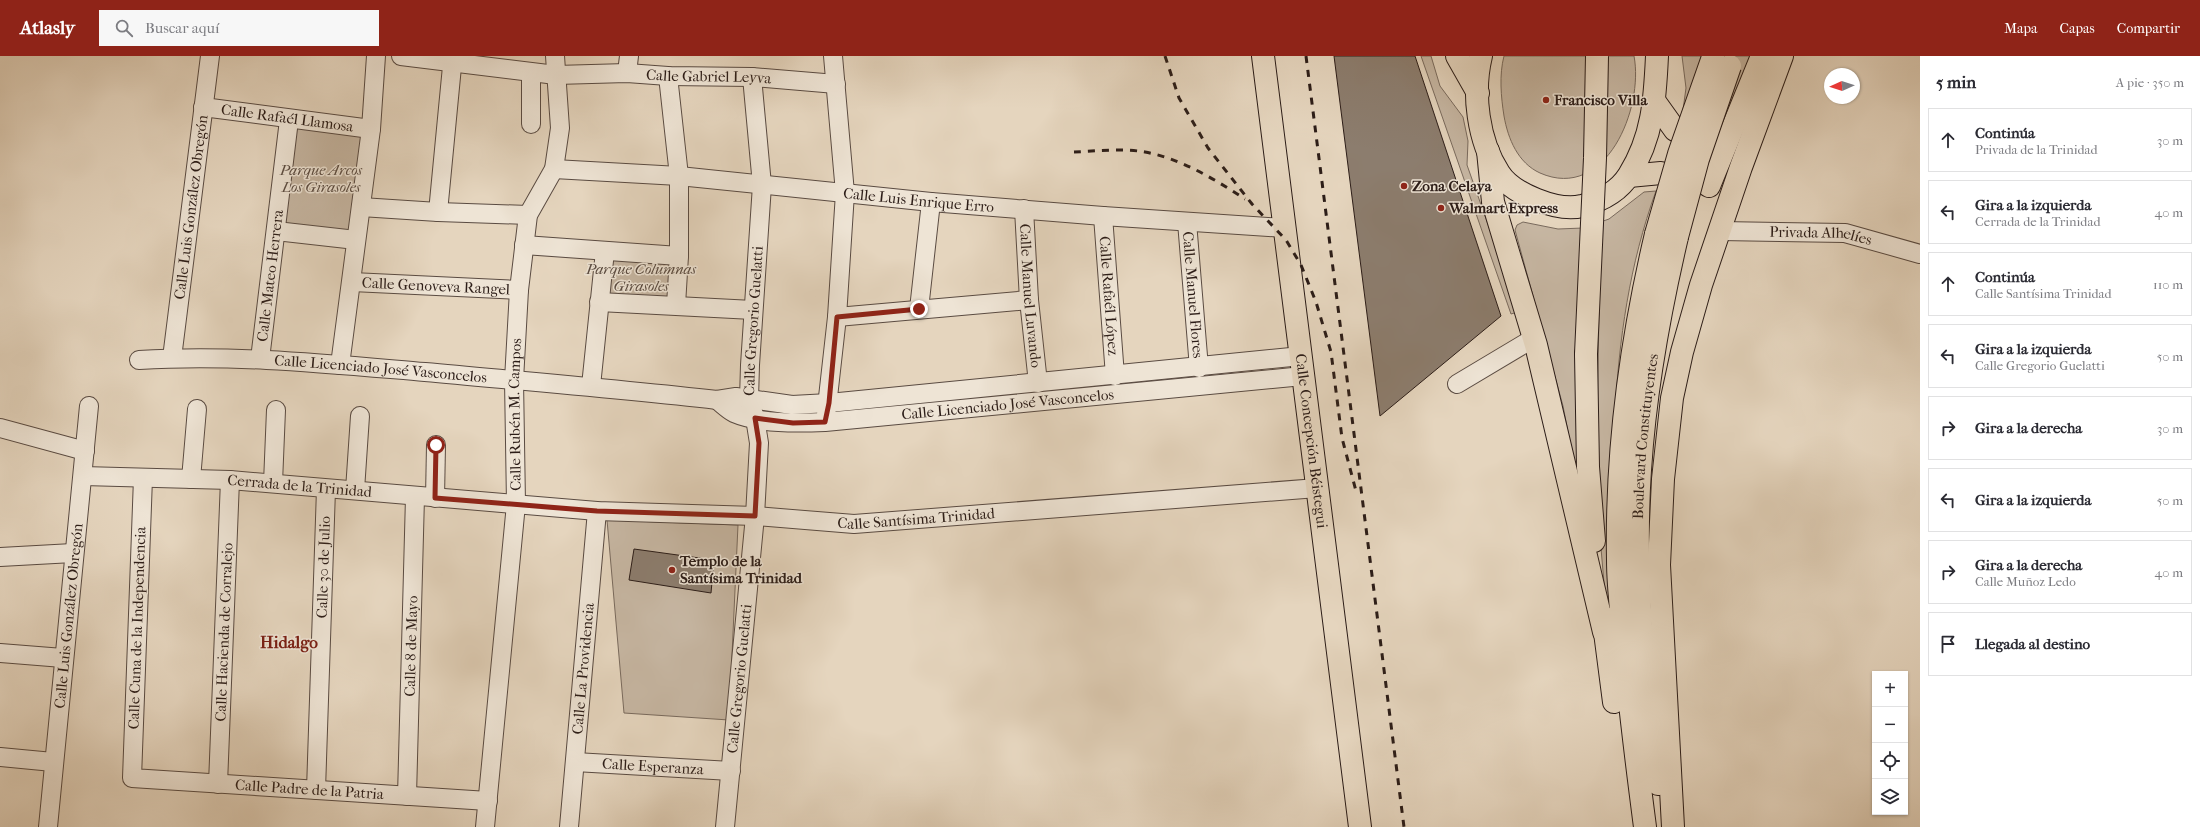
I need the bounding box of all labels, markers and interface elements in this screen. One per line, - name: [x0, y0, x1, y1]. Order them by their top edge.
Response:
- search box: [99, 10, 379, 46]
- text: Atlasly: [20, 17, 75, 39]
- icon: search: [113, 17, 135, 39]
- text: Buscar aquí: [145, 19, 219, 37]
- text: Mapa: [2004, 20, 2038, 37]
- text: Capas: [2060, 20, 2095, 37]
- text: Compartir: [2117, 20, 2180, 37]
- street label: Calle Gabriel Leyva: [645, 65, 773, 88]
- north arrow: [1824, 68, 1860, 104]
- text: 5 min: [1936, 72, 1976, 92]
- text: A pie · 350 m: [2116, 75, 2184, 90]
- place label: Francisco Villa: [1553, 91, 1648, 109]
- marker: Francisco Villa: [1541, 95, 1551, 105]
- street label: Calle Rafaél Llamosa: [220, 100, 356, 136]
- street label: Calle Luis González Obregón: [170, 114, 212, 301]
- text: Continúa: [1975, 124, 2035, 142]
- icon: ahead: [1937, 129, 1959, 151]
- text: 30 m: [2157, 133, 2183, 148]
- text: Privada de la Trinidad: [1975, 142, 2098, 157]
- park label: Parque Arcos Los Girasoles: [279, 161, 363, 196]
- place label: Zona Celaya: [1412, 177, 1493, 195]
- marker: Zona Celaya: [1399, 181, 1409, 191]
- street label: Calle Luis Enrique Erro: [842, 184, 995, 216]
- text: Gira a la izquierda: [1975, 196, 2091, 214]
- place label: Walmart Express: [1448, 199, 1558, 217]
- icon: left: [1937, 201, 1959, 223]
- marker: Walmart Express: [1436, 203, 1446, 213]
- text: 40 m: [2155, 205, 2183, 220]
- street label: Calle Mateo Herrera: [253, 208, 287, 343]
- text: Cerrada de la Trinidad: [1975, 214, 2101, 229]
- street label: Calle Manuel Luvando: [1016, 223, 1045, 369]
- street label: Privada Alhelíes: [1769, 223, 1874, 249]
- street label: Calle Manuel Flores: [1179, 231, 1207, 359]
- street label: Calle Rafaél López: [1096, 235, 1122, 356]
- street label: Calle Gregorio Guelatti: [740, 245, 767, 396]
- park label: Parque Columnas Girasoles: [585, 260, 696, 295]
- text: Continúa: [1975, 268, 2035, 286]
- street label: Calle Genoveva Rangel: [361, 273, 510, 299]
- icon: ahead: [1937, 273, 1959, 295]
- text: 110 m: [2153, 277, 2183, 292]
- text: Calle Santísima Trinidad: [1975, 286, 2112, 301]
- route end: [910, 300, 928, 318]
- street label: Calle Rubén M. Campos: [505, 337, 525, 491]
- text: Gira a la izquierda: [1975, 340, 2091, 358]
- icon: left: [1937, 345, 1959, 367]
- text: 50 m: [2157, 349, 2183, 364]
- street label: Calle Licenciado José Vasconcelos: [274, 351, 488, 387]
- street label: Boulevard Constituyentes: [1629, 352, 1662, 519]
- street label: Calle Concepción Béistegui: [1292, 353, 1331, 530]
- text: Calle Gregorio Guelatti: [1975, 358, 2105, 373]
- street label: Calle Licenciado José Vasconcelos: [901, 385, 1115, 424]
- icon: right: [1937, 417, 1959, 439]
- text: Gira a la derecha: [1975, 419, 2082, 437]
- text: 30 m: [2157, 421, 2183, 436]
- route start: [427, 436, 445, 454]
- street label: Cerrada de la Trinidad: [227, 471, 374, 501]
- icon: left: [1937, 489, 1959, 511]
- text: Gira a la izquierda: [1975, 491, 2091, 509]
- text: 50 m: [2157, 493, 2183, 508]
- street label: Calle Santísima Trinidad: [837, 504, 996, 533]
- street label: Calle 30 de Julio: [313, 515, 334, 619]
- street label: Calle Luis González Obregón: [51, 522, 87, 709]
- street label: Calle Cuna de la Independencia: [124, 525, 150, 730]
- street label: Calle Hacienda de Corralejo: [211, 542, 237, 722]
- place label: Templo de la Santísima Trinidad: [679, 552, 803, 587]
- text: Gira a la derecha: [1975, 556, 2082, 574]
- icon: right: [1937, 561, 1959, 583]
- marker: Templo de la Santísima Trinidad: [667, 565, 677, 575]
- text: 40 m: [2155, 565, 2183, 580]
- text: Calle Muñoz Ledo: [1975, 574, 2076, 589]
- street label: Calle 8 de Mayo: [401, 595, 421, 697]
- street label: Calle La Providencia: [568, 601, 598, 735]
- street label: Calle Gregorio Guelatti: [723, 603, 756, 754]
- district label: Hidalgo: [260, 632, 318, 653]
- icon: arrive: [1937, 633, 1959, 655]
- text: Llegada al destino: [1975, 635, 2090, 653]
- map controls: [1872, 671, 1908, 815]
- button: +: [1872, 671, 1908, 707]
- button: −: [1872, 707, 1908, 743]
- button: locate: [1872, 743, 1908, 779]
- street label: Calle Esperanza: [602, 755, 705, 778]
- street label: Calle Padre de la Patria: [235, 776, 385, 803]
- button: layers: [1872, 779, 1908, 815]

